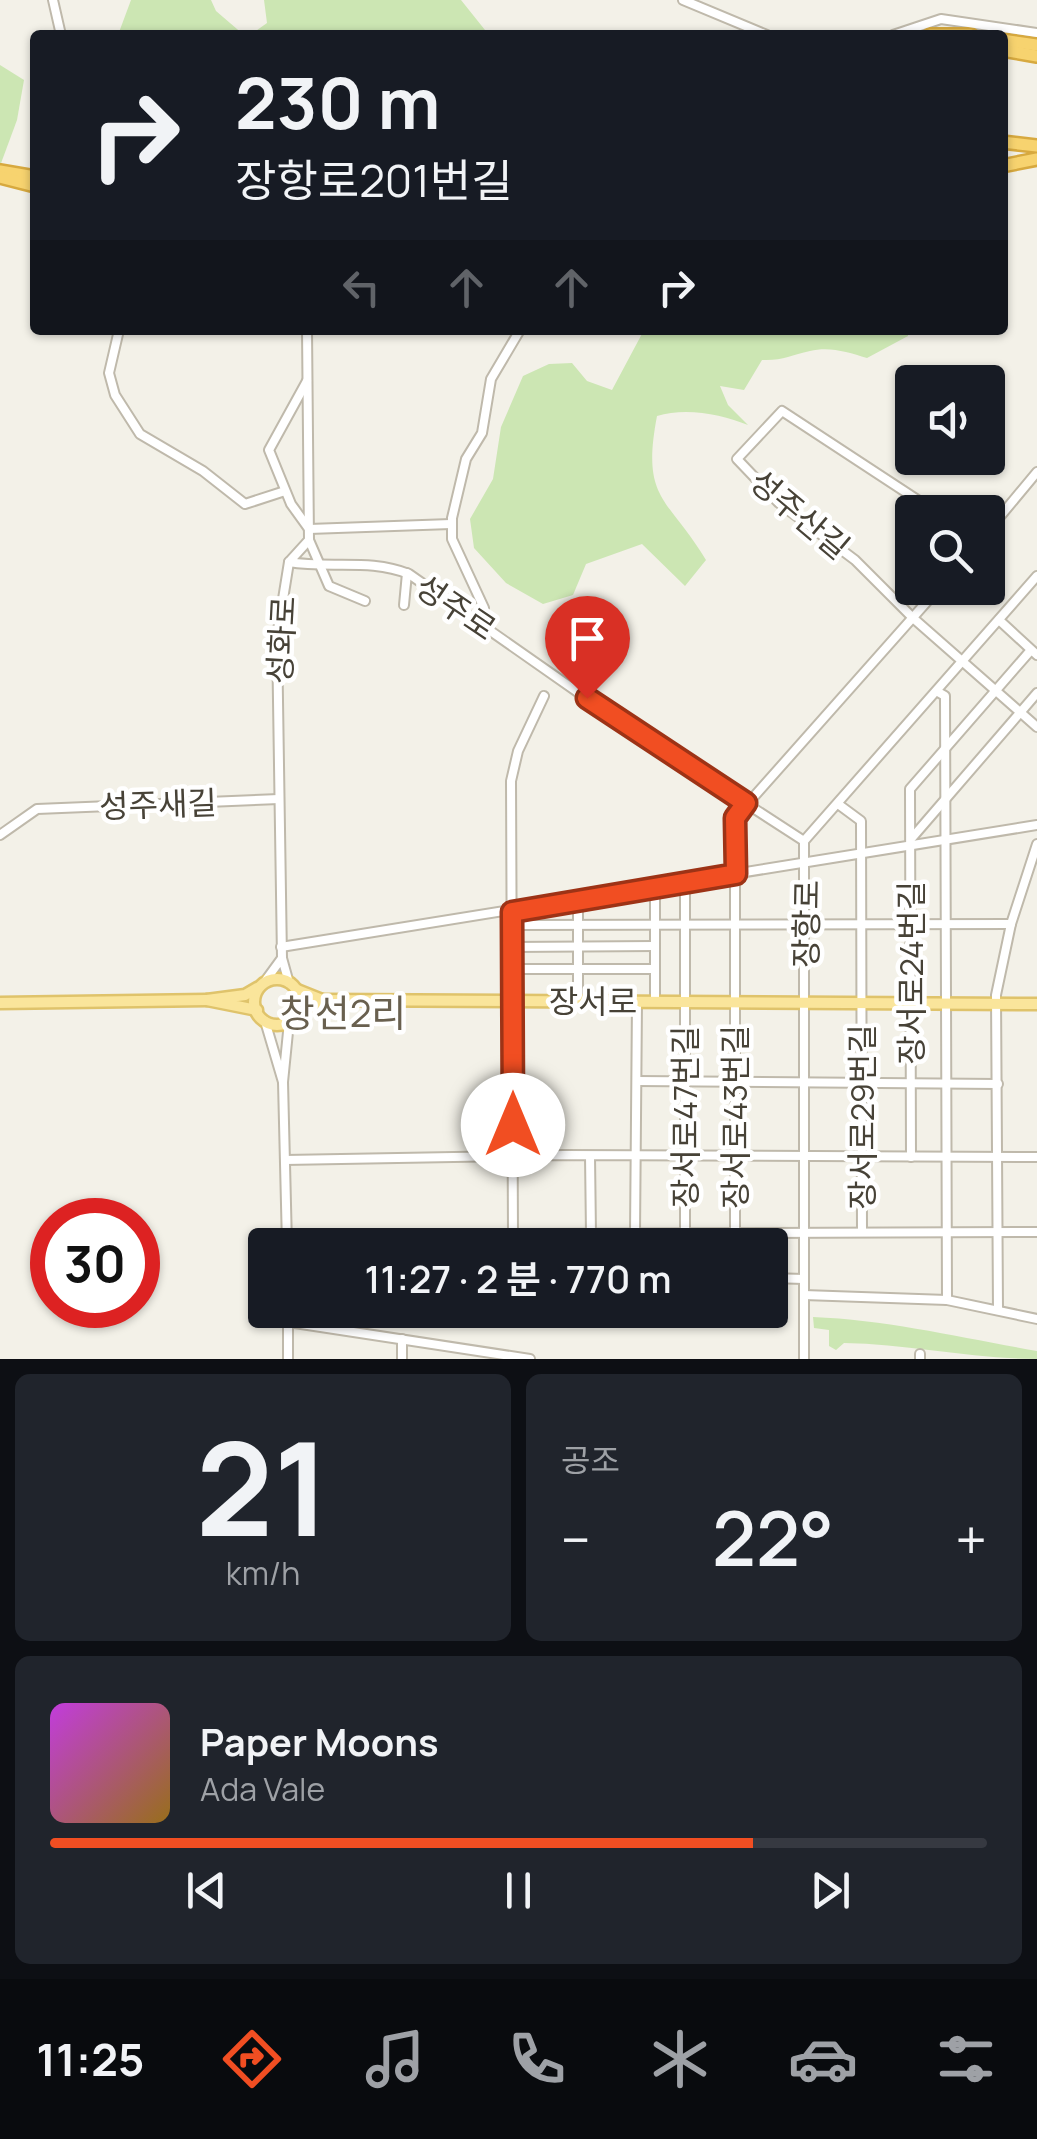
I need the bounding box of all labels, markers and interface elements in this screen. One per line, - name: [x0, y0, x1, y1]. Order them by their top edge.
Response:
- text: 230 m: [235, 54, 440, 150]
- icon: right: [70, 70, 200, 200]
- text: 장항로201번길: [235, 149, 513, 211]
- icon: left: [334, 260, 389, 315]
- icon: ahead: [439, 260, 494, 315]
- icon: ahead: [544, 260, 599, 315]
- icon: right: [649, 260, 704, 315]
- map controls: [895, 365, 1005, 605]
- button: sound: [895, 365, 1005, 475]
- street label: 성주산길: [741, 459, 859, 569]
- button: search: [895, 495, 1005, 605]
- street label: 성주로: [407, 564, 505, 650]
- street label: 성화로: [257, 595, 305, 685]
- pin: [545, 596, 630, 699]
- icon: arrive: [560, 611, 615, 666]
- street label: 성주새길: [98, 780, 218, 828]
- street label: 장항로: [783, 879, 829, 969]
- street label: 장서로24번길: [889, 881, 933, 1065]
- street label: 장서로: [549, 979, 637, 1023]
- district label: 창선2리: [280, 986, 406, 1038]
- street label: 장서로29번길: [840, 1024, 884, 1210]
- street label: 장서로43번길: [713, 1025, 757, 1209]
- street label: 장서로47번길: [663, 1026, 707, 1208]
- position arrow: [461, 1073, 565, 1177]
- speed limit sign: 30: [30, 1198, 160, 1328]
- text: 11:27 · 2 분 · 770 m: [364, 1252, 672, 1304]
- text: 21: [196, 1397, 330, 1575]
- text: 공조: [561, 1438, 620, 1482]
- text: 22°: [712, 1486, 834, 1589]
- text: −: [561, 1501, 591, 1577]
- text: +: [955, 1501, 987, 1577]
- text: km/h: [226, 1551, 300, 1595]
- text: Paper Moons: [200, 1715, 439, 1767]
- text: Ada Vale: [200, 1767, 325, 1811]
- icon: previous: [179, 1863, 234, 1918]
- icon: pause: [491, 1863, 546, 1918]
- icon: next: [803, 1863, 858, 1918]
- icon: directions: [217, 2024, 287, 2094]
- icon: music: [360, 2024, 430, 2094]
- icon: phone: [502, 2024, 572, 2094]
- icon: climate: [645, 2024, 715, 2094]
- icon: car: [788, 2024, 858, 2094]
- icon: filters: [931, 2024, 1001, 2094]
- text: 11:25: [36, 2028, 144, 2090]

